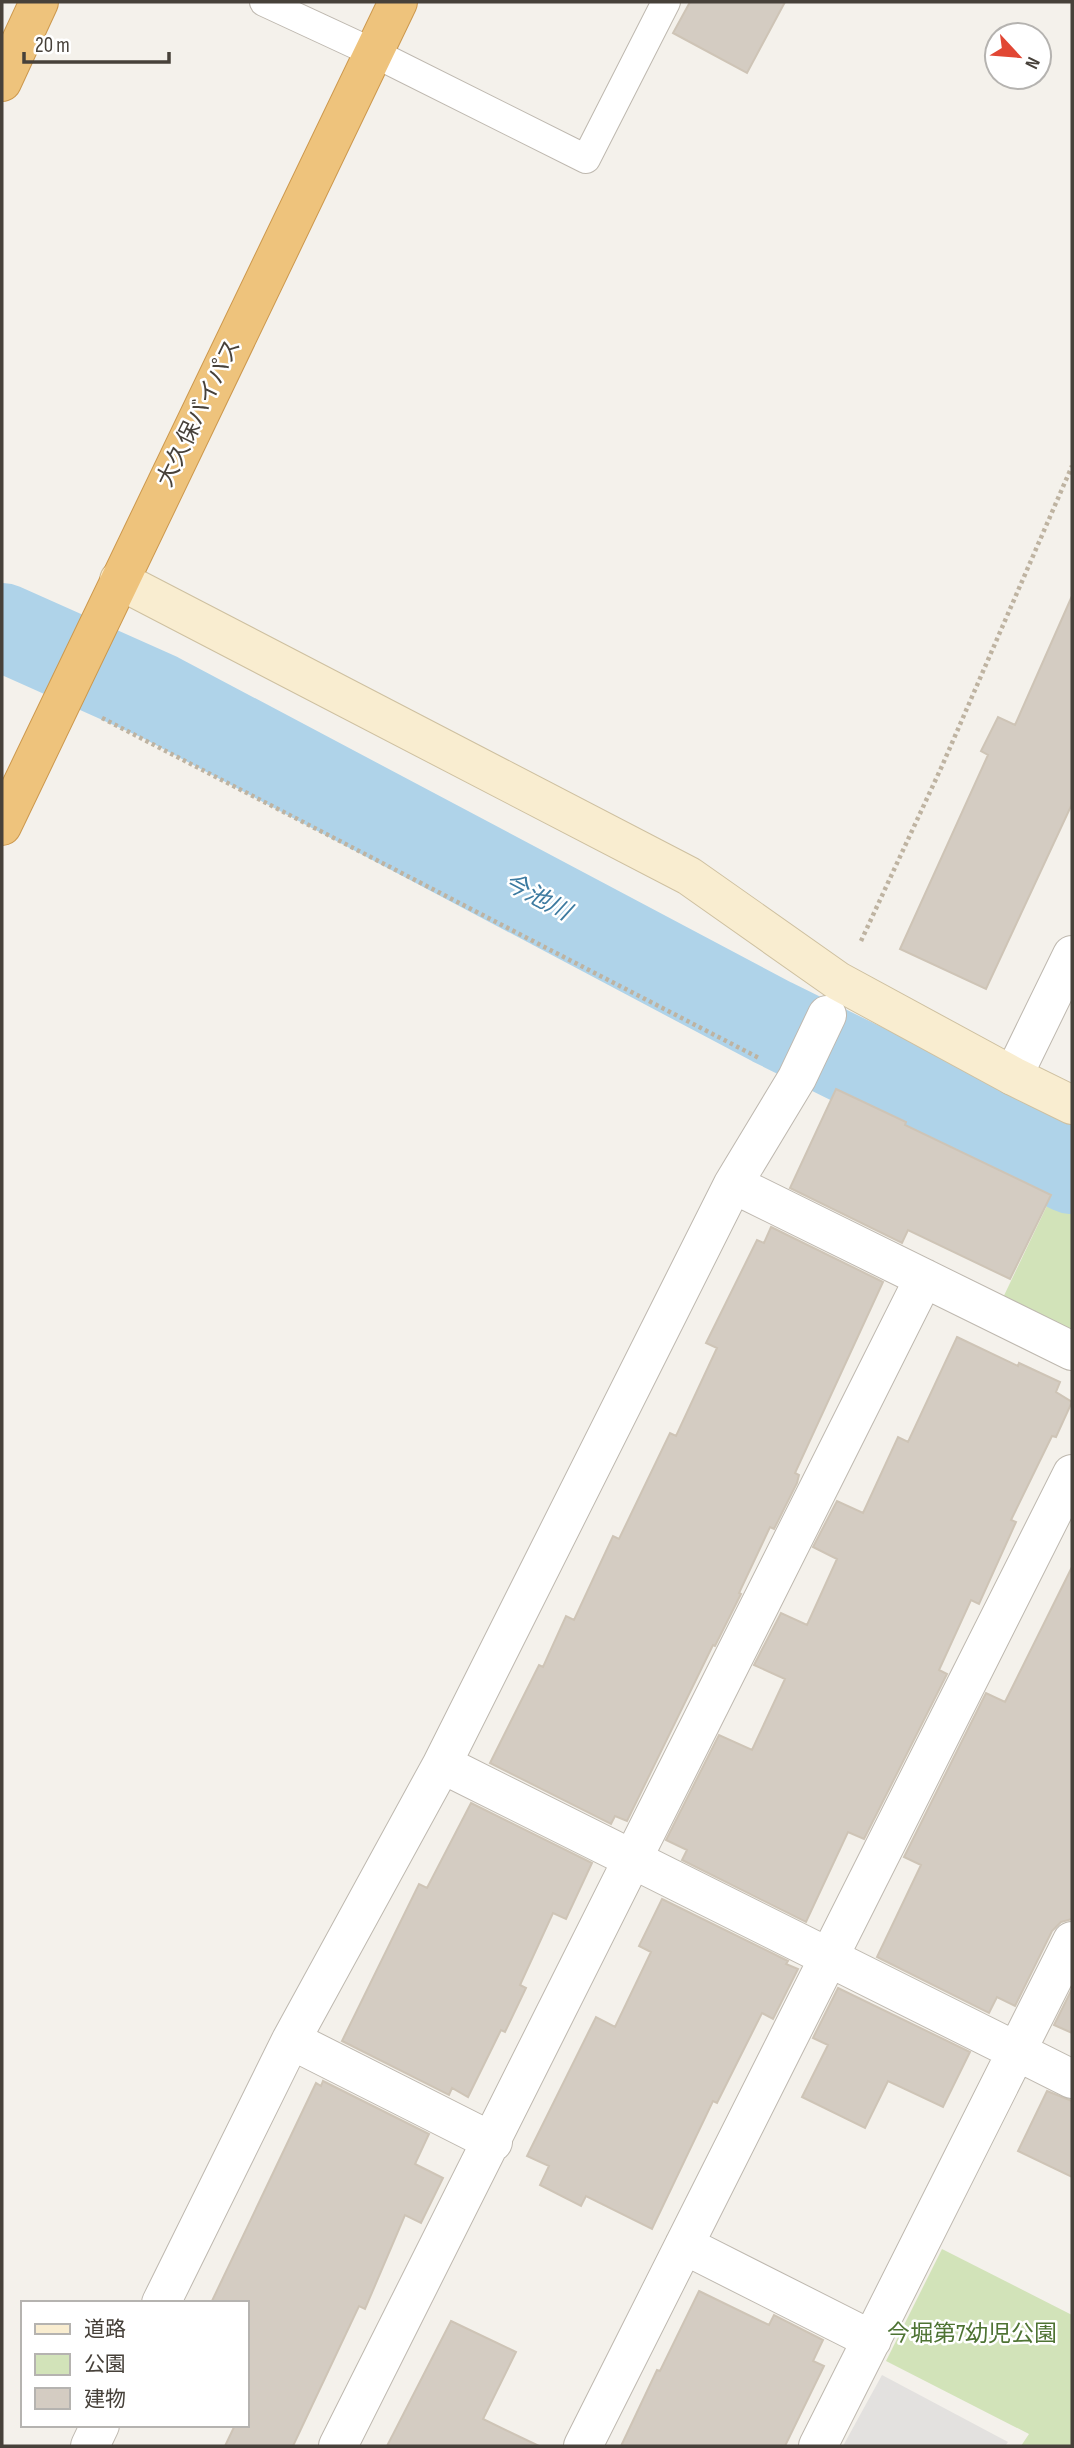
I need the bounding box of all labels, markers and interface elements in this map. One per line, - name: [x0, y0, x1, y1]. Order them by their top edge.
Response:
- scale bar: [24, 21, 170, 65]
- north arrow: [983, 21, 1053, 91]
- text: 20 m: [35, 33, 70, 58]
- text: N: [1019, 53, 1044, 72]
- street label: 大久保バイパス: [151, 335, 247, 491]
- water label: 今池川: [498, 867, 578, 928]
- legend: [21, 2301, 248, 2427]
- text: 道路: [84, 2317, 126, 2342]
- park label: 今堀第7幼児公園: [887, 2320, 1057, 2348]
- text: 公園: [84, 2352, 126, 2377]
- text: 建物: [84, 2387, 126, 2412]

